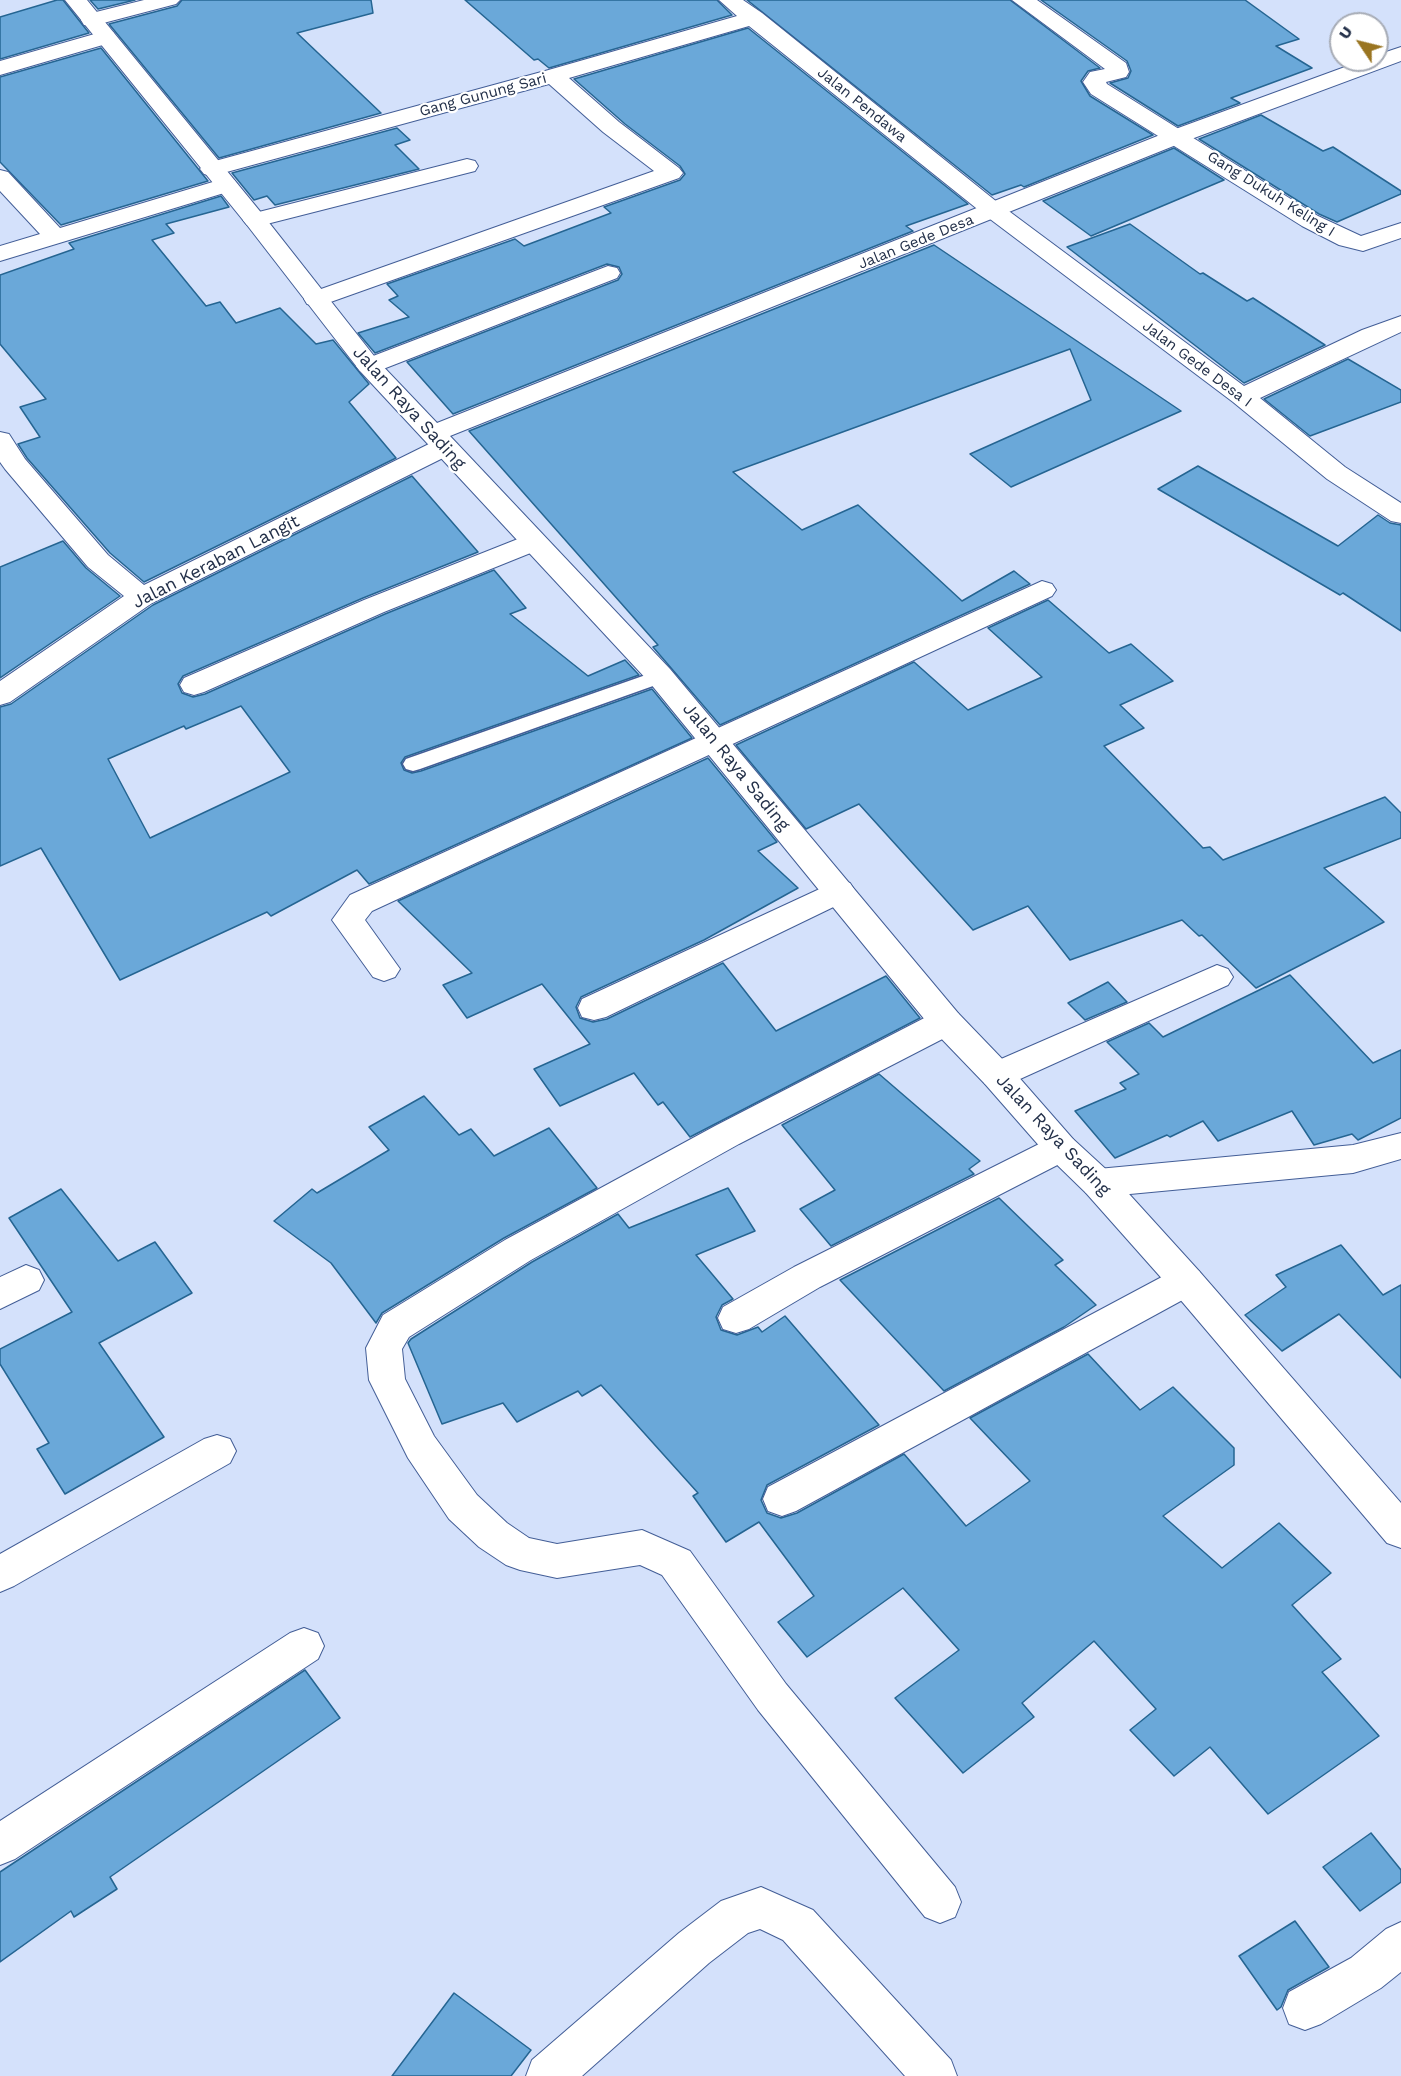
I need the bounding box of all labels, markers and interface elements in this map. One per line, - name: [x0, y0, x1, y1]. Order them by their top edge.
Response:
- north arrow: [1329, 12, 1389, 72]
- text: U: [1334, 22, 1357, 43]
- street label: Jalan Pendawa: [814, 63, 910, 147]
- street label: Gang Gunung Sari: [417, 69, 549, 121]
- street label: Gang Dukuh Keling I: [1204, 147, 1338, 241]
- street label: Jalan Gede Desa: [856, 211, 976, 273]
- street label: Jalan Gede Desa I: [1139, 317, 1255, 411]
- street label: Jalan Raya Sading: [348, 342, 470, 474]
- street label: Jalan Keraban Langit: [129, 510, 303, 614]
- street label: Jalan Raya Sading: [678, 699, 794, 835]
- street label: Jalan Raya Sading: [991, 1070, 1115, 1200]

